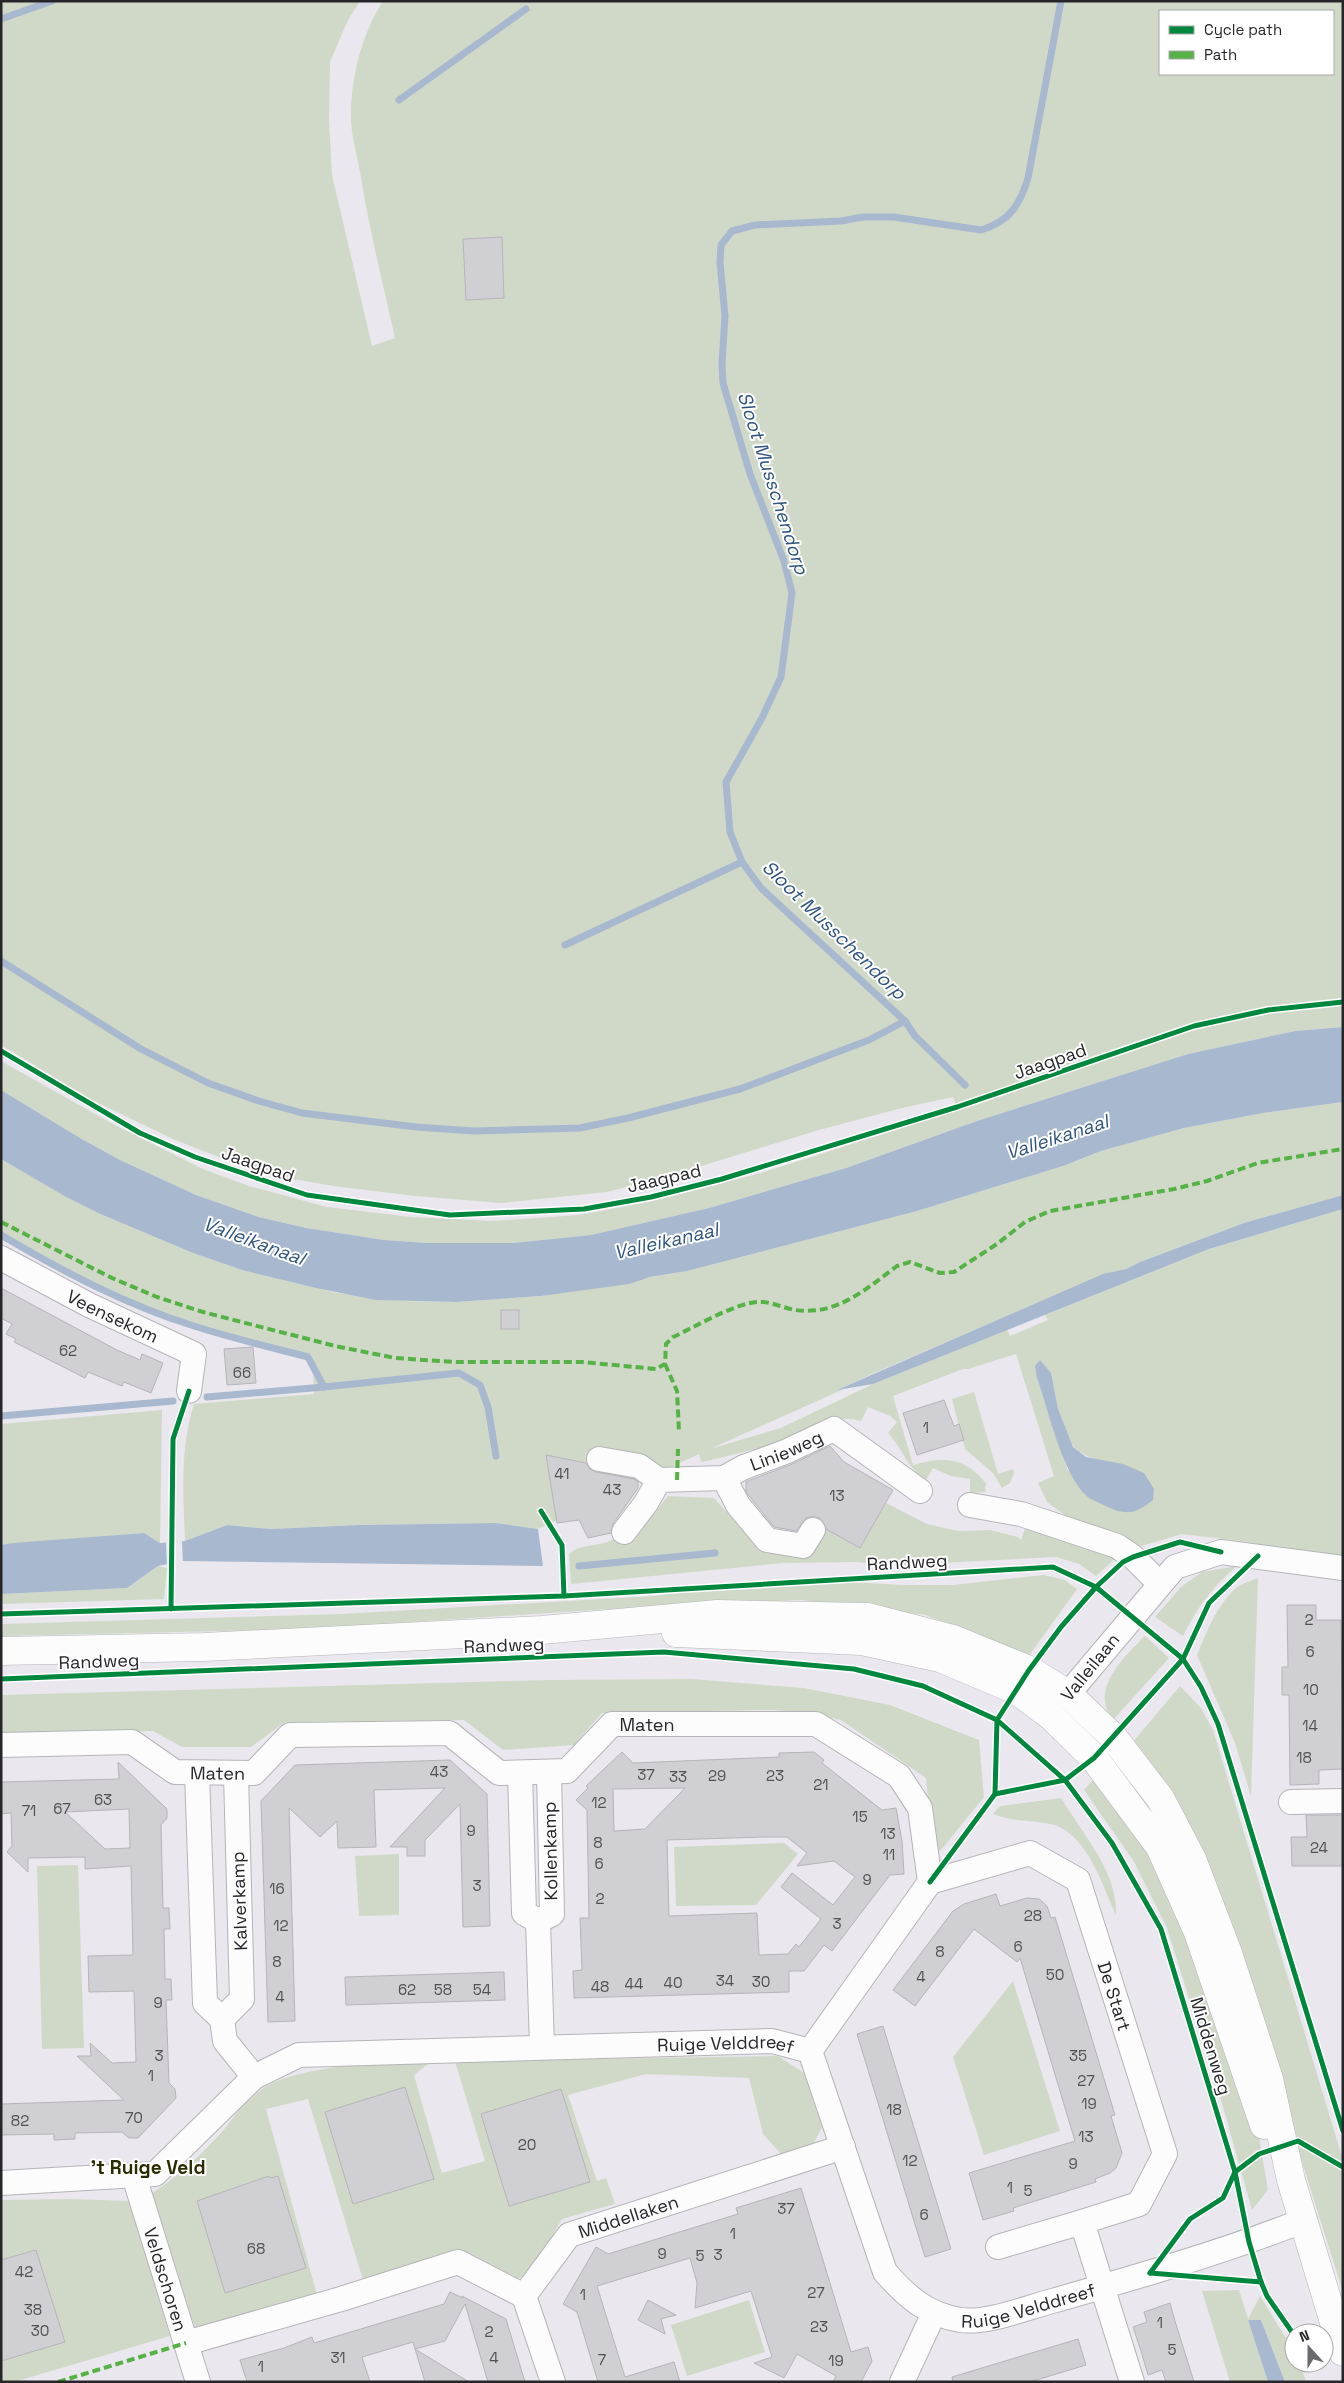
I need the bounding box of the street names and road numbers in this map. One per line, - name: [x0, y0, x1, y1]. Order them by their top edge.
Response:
- street label: Jaagpad: [1011, 1038, 1089, 1084]
- street label: Jaagpad: [219, 1141, 297, 1187]
- street label: Jaagpad: [625, 1158, 703, 1198]
- street label: Veensekom: [63, 1284, 162, 1347]
- street label: Linieweg: [747, 1425, 826, 1475]
- street label: Randweg: [866, 1548, 948, 1576]
- street label: Valleilaan: [1056, 1628, 1124, 1706]
- street label: Randweg: [463, 1632, 545, 1658]
- street label: Randweg: [58, 1648, 140, 1674]
- street label: Maten: [620, 1713, 675, 1736]
- street label: Maten: [190, 1761, 245, 1784]
- street label: Kollenkamp: [538, 1801, 562, 1901]
- street label: Kalverkamp: [226, 1851, 252, 1951]
- street label: De Start: [1093, 1958, 1137, 2034]
- street label: Middenweg: [1185, 1994, 1237, 2098]
- street label: Ruige Velddreef: [657, 2029, 797, 2058]
- street label: Middellaken: [575, 2189, 681, 2243]
- street label: Veldschoren: [139, 2224, 193, 2334]
- street label: Ruige Velddreef: [961, 2278, 1098, 2332]

